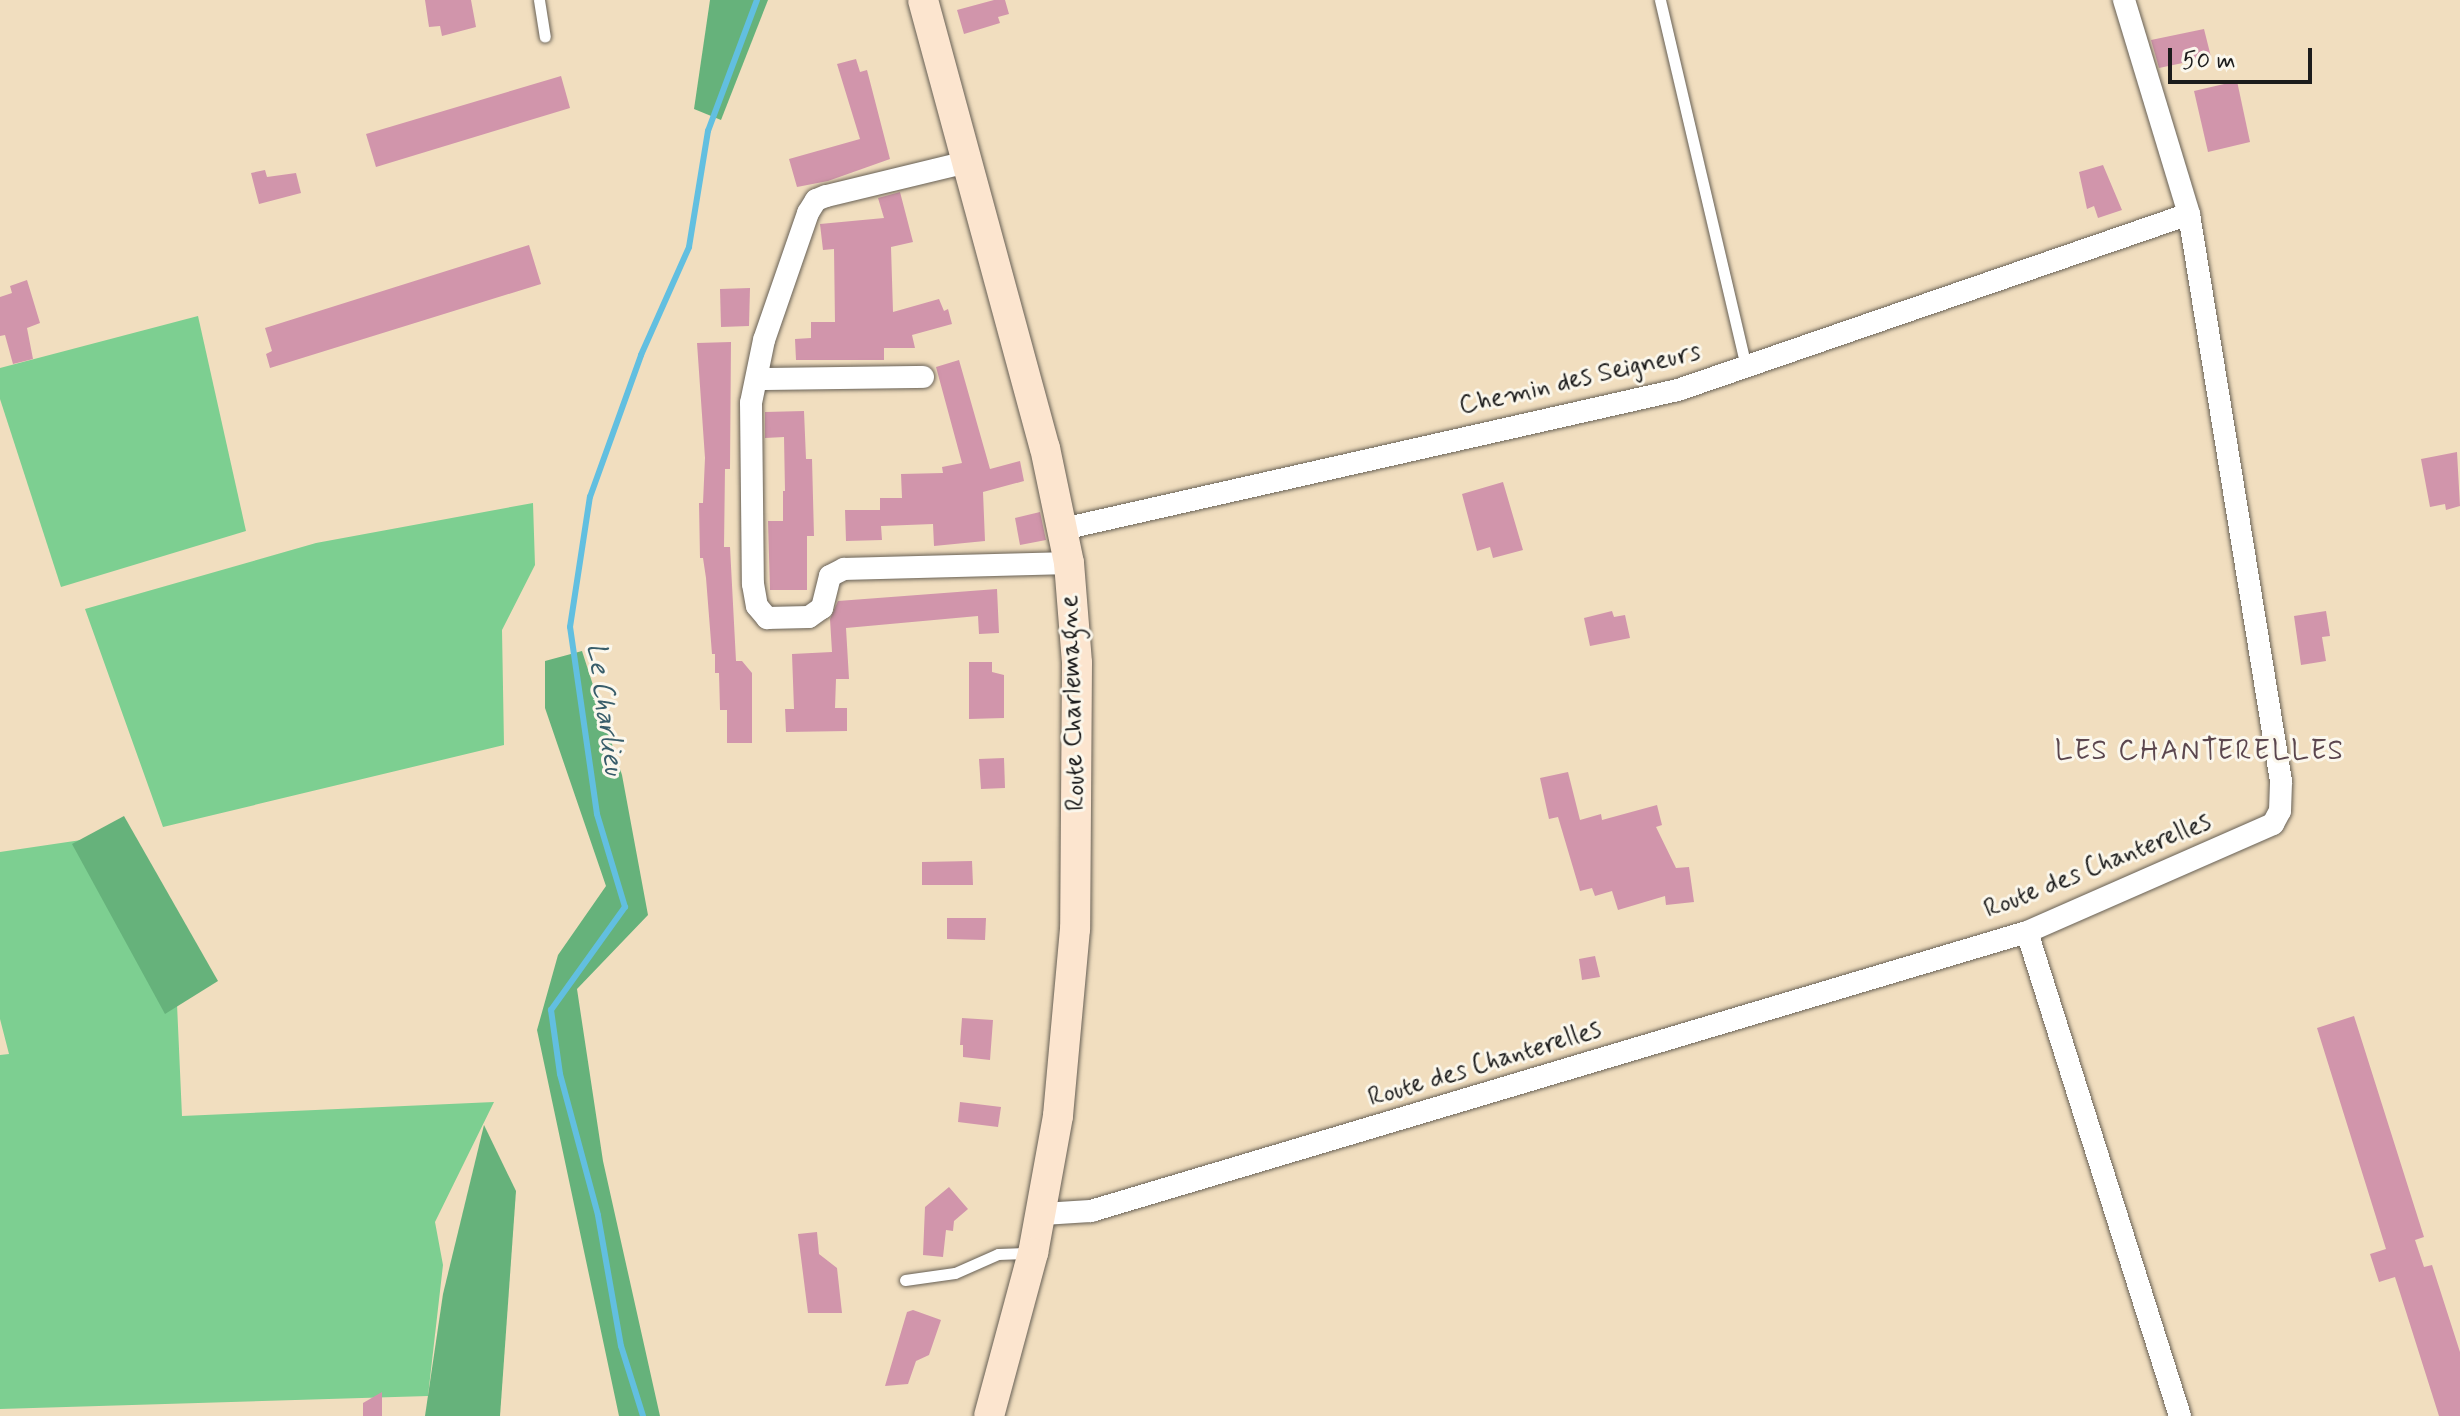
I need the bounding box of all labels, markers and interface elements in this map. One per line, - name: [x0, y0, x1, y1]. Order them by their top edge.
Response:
- scale bar: [2172, 32, 2316, 82]
- text: 50 m: [2182, 46, 2236, 77]
- street label: Chemin des Seigneurs: [1456, 337, 1704, 423]
- street label: Route Charlemagne: [1055, 593, 1093, 813]
- water label: Le Charlieu: [578, 637, 630, 781]
- district label: LES CHANTERELLES: [2054, 735, 2346, 769]
- street label: Route des Chanterelles: [1973, 804, 2223, 930]
- street label: Route des Chanterelles: [1358, 1013, 1612, 1117]

